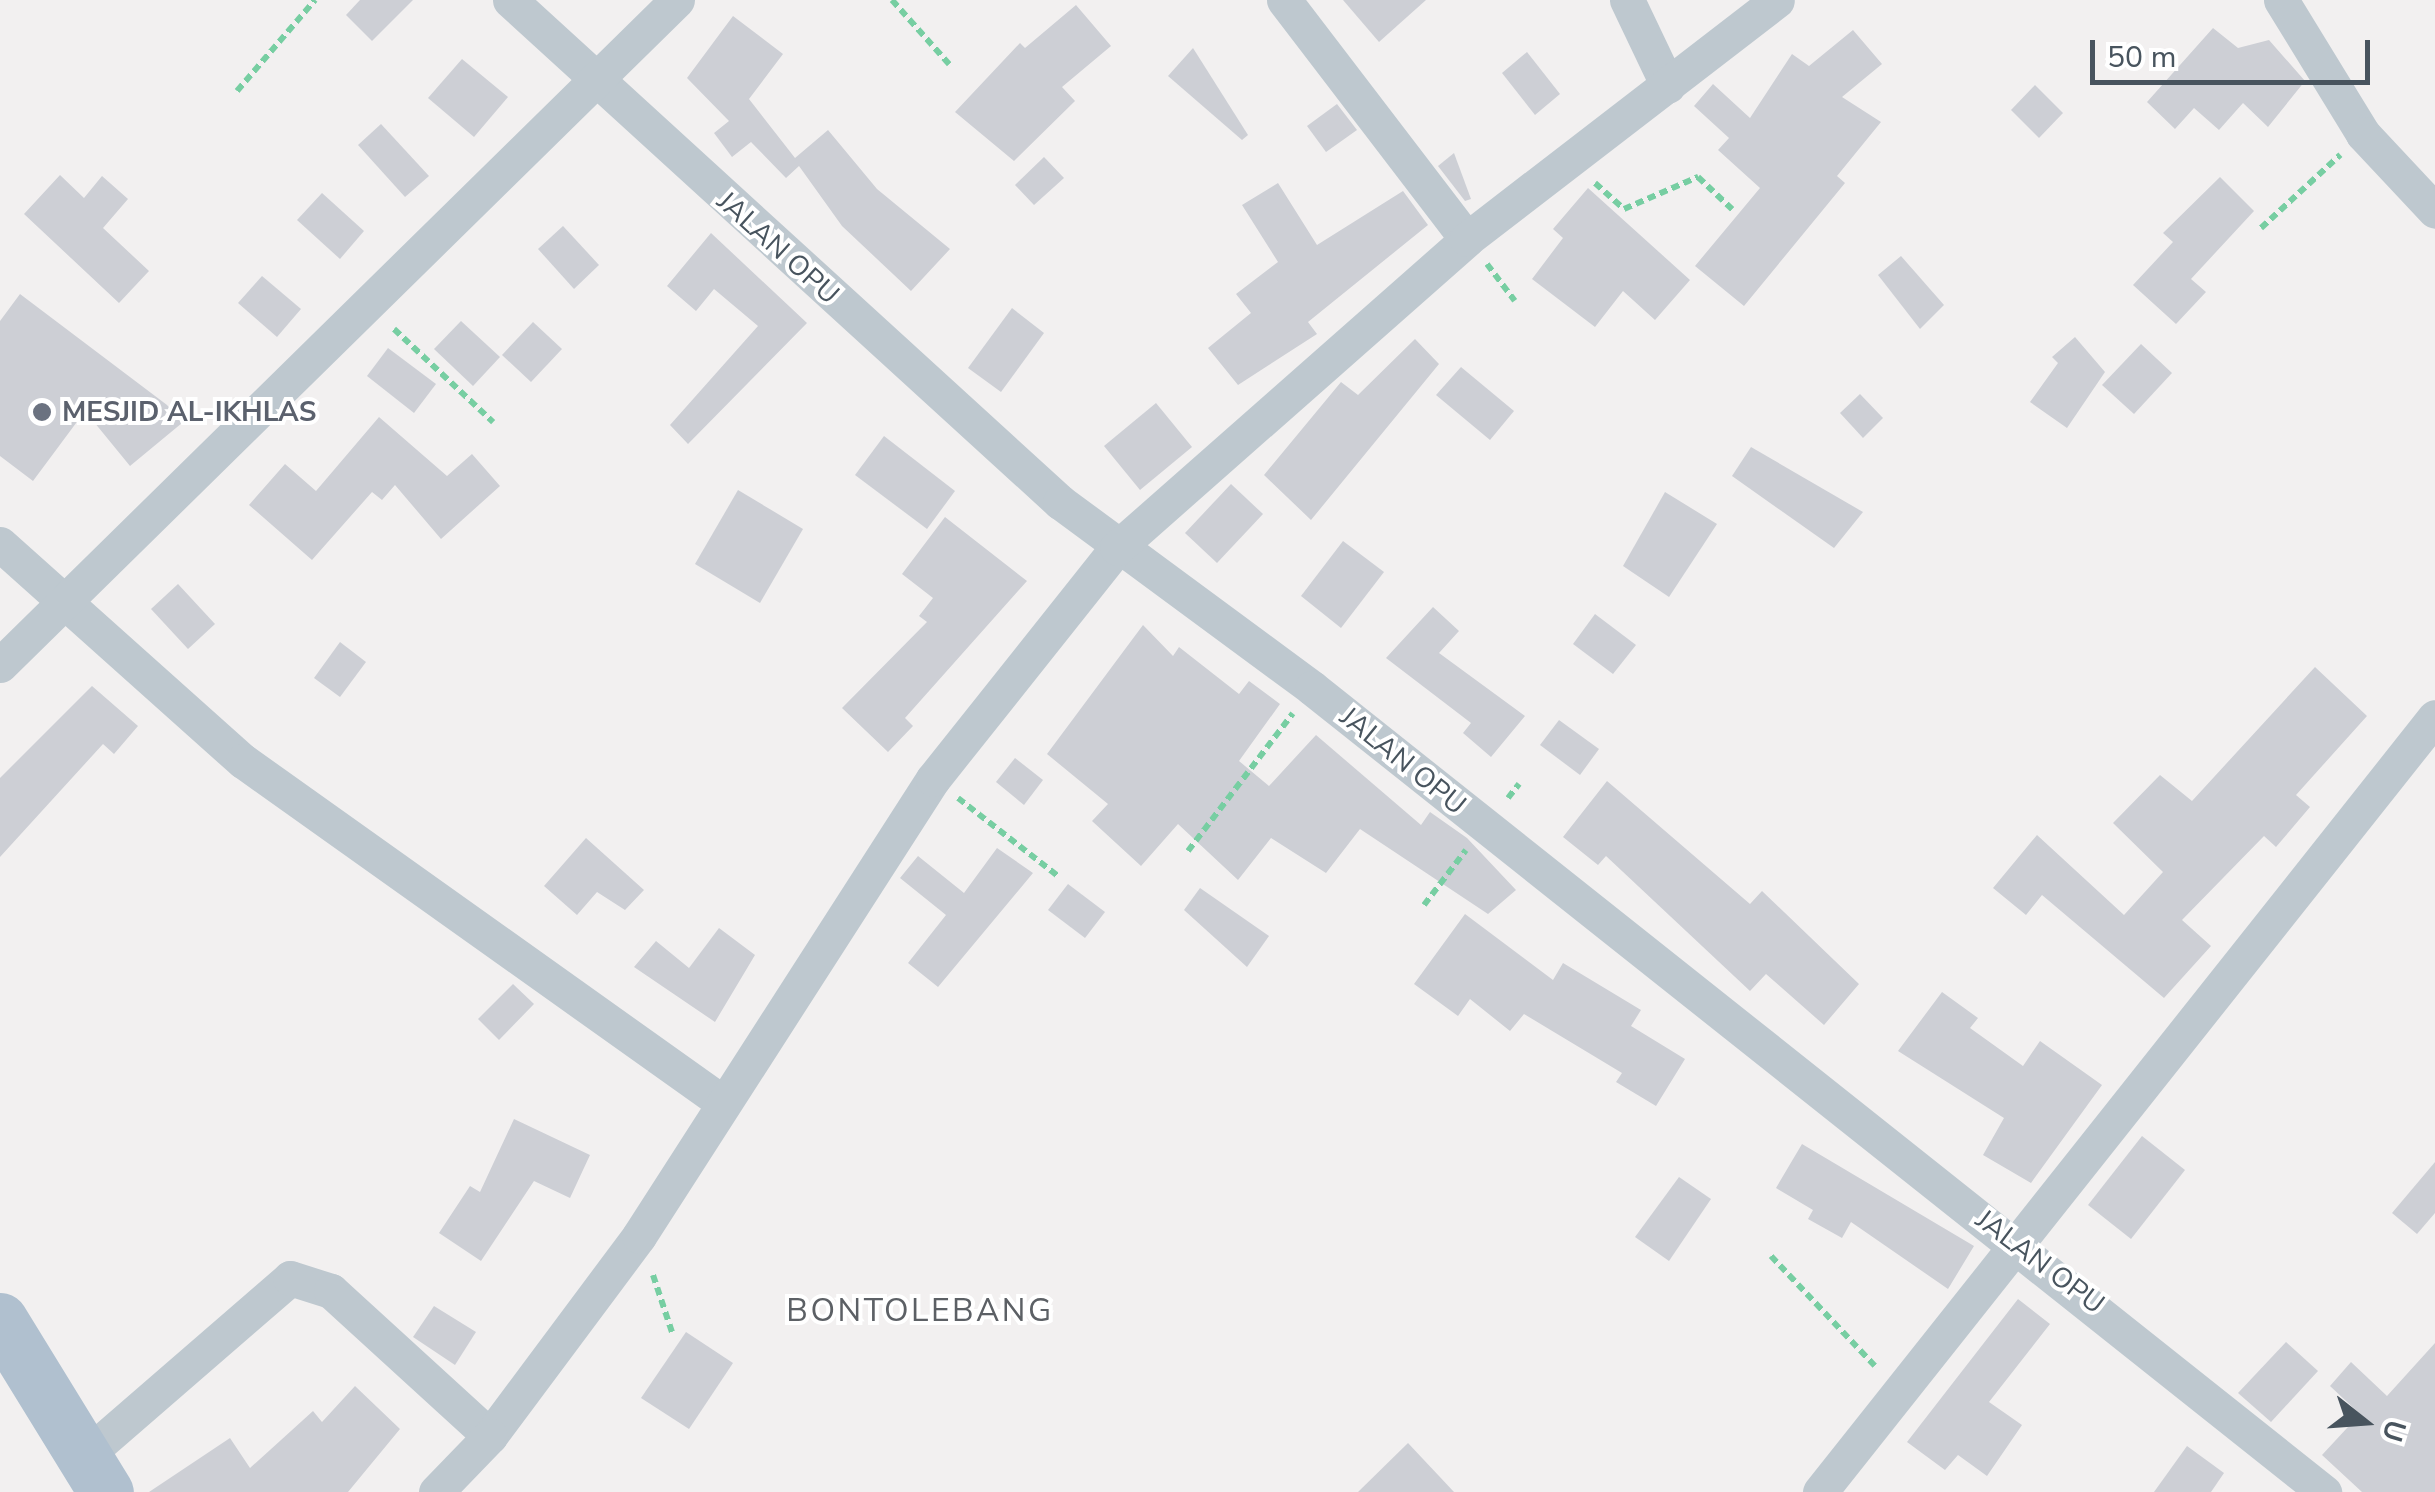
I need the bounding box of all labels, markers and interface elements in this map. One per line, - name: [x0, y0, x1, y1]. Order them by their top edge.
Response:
- scale bar: [2095, 20, 2375, 82]
- text: 50 m: [2107, 37, 2176, 78]
- street label: JALAN OPU: [710, 185, 846, 311]
- place label: MESJID AL-IKHLAS: [62, 395, 316, 429]
- marker: MESJID AL-IKHLAS: [31, 401, 53, 423]
- street label: JALAN OPU: [1333, 700, 1473, 822]
- street label: JALAN OPU: [1969, 1203, 2111, 1321]
- district label: BONTOLEBANG: [786, 1292, 1054, 1330]
- north arrow: [2315, 1372, 2415, 1472]
- text: U: [2372, 1415, 2415, 1446]

